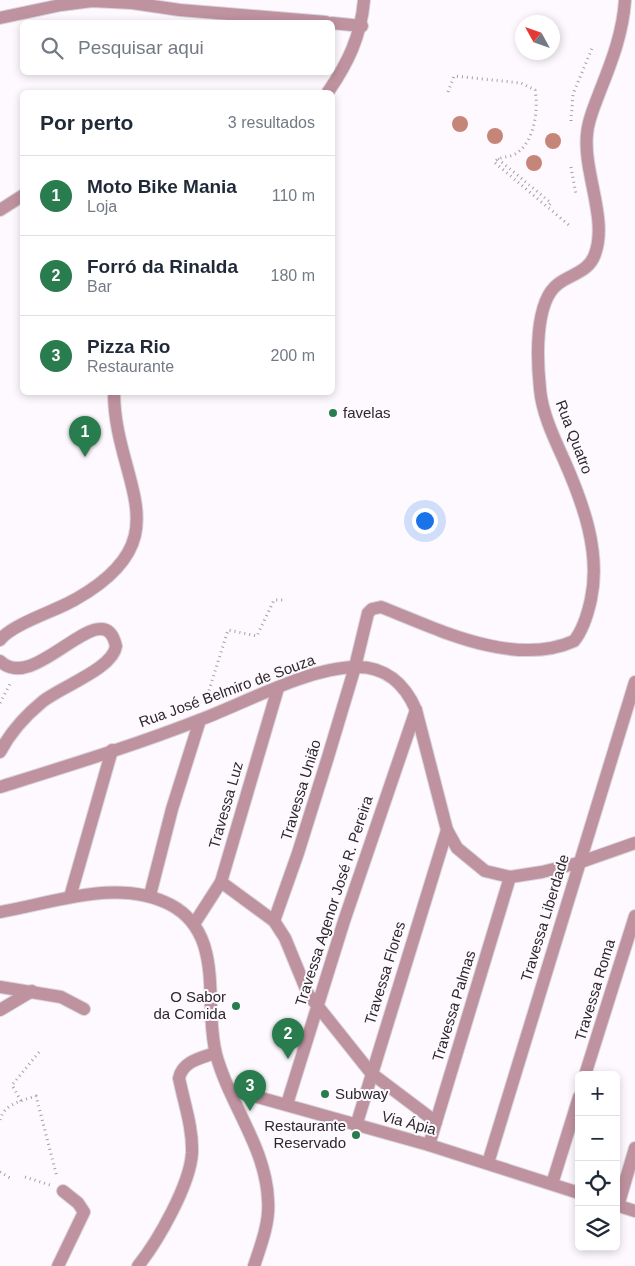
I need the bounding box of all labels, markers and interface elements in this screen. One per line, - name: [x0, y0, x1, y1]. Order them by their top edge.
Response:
- north arrow: [515, 15, 560, 60]
- search box: [20, 20, 335, 75]
- icon: search: [38, 34, 66, 62]
- text: Pesquisar aqui: [78, 37, 204, 58]
- text: Por perto: [40, 111, 133, 134]
- text: 3 resultados: [228, 114, 315, 131]
- text: Moto Bike Mania: [87, 176, 237, 197]
- text: 1: [52, 187, 60, 204]
- text: 110 m: [272, 187, 315, 204]
- text: Loja: [87, 198, 117, 215]
- text: Forró da Rinalda: [87, 256, 238, 277]
- text: 2: [52, 267, 60, 284]
- text: 180 m: [271, 267, 315, 284]
- text: Bar: [87, 278, 112, 295]
- text: Pizza Rio: [87, 336, 170, 357]
- text: 3: [52, 347, 60, 364]
- text: 200 m: [271, 347, 315, 364]
- text: Restaurante: [87, 358, 174, 375]
- street label: Rua Quatro: [553, 398, 596, 476]
- place label: favelas: [343, 404, 391, 421]
- marker: favelas: [327, 407, 339, 419]
- pin: 1: [69, 416, 101, 457]
- your location: [412, 508, 438, 534]
- street label: Rua José Belmiro de Souza: [137, 651, 318, 730]
- street label: Travessa União: [277, 737, 324, 842]
- street label: Travessa Luz: [205, 760, 246, 850]
- street label: Travessa Agenor José R. Pereira: [291, 793, 376, 1008]
- street label: Travessa Liberdade: [517, 852, 572, 983]
- street label: Travessa Flores: [361, 919, 408, 1026]
- street label: Travessa Roma: [571, 936, 618, 1043]
- street label: Travessa Palmas: [429, 948, 479, 1063]
- place label: O Sabor da Comida: [153, 988, 227, 1022]
- marker: O Sabor da Comida: [230, 1000, 242, 1012]
- pin: 2: [272, 1018, 304, 1059]
- pin: 3: [234, 1070, 266, 1111]
- map controls: [575, 1071, 620, 1251]
- button: +: [575, 1071, 620, 1116]
- place label: Subway: [335, 1085, 389, 1102]
- marker: Subway: [319, 1088, 331, 1100]
- street label: Via Ápia: [380, 1107, 439, 1138]
- button: −: [575, 1116, 620, 1161]
- place label: Restaurante Reservado: [264, 1117, 346, 1151]
- marker: Restaurante Reservado: [350, 1129, 362, 1141]
- button: locate: [575, 1161, 620, 1206]
- button: layers: [575, 1206, 620, 1251]

